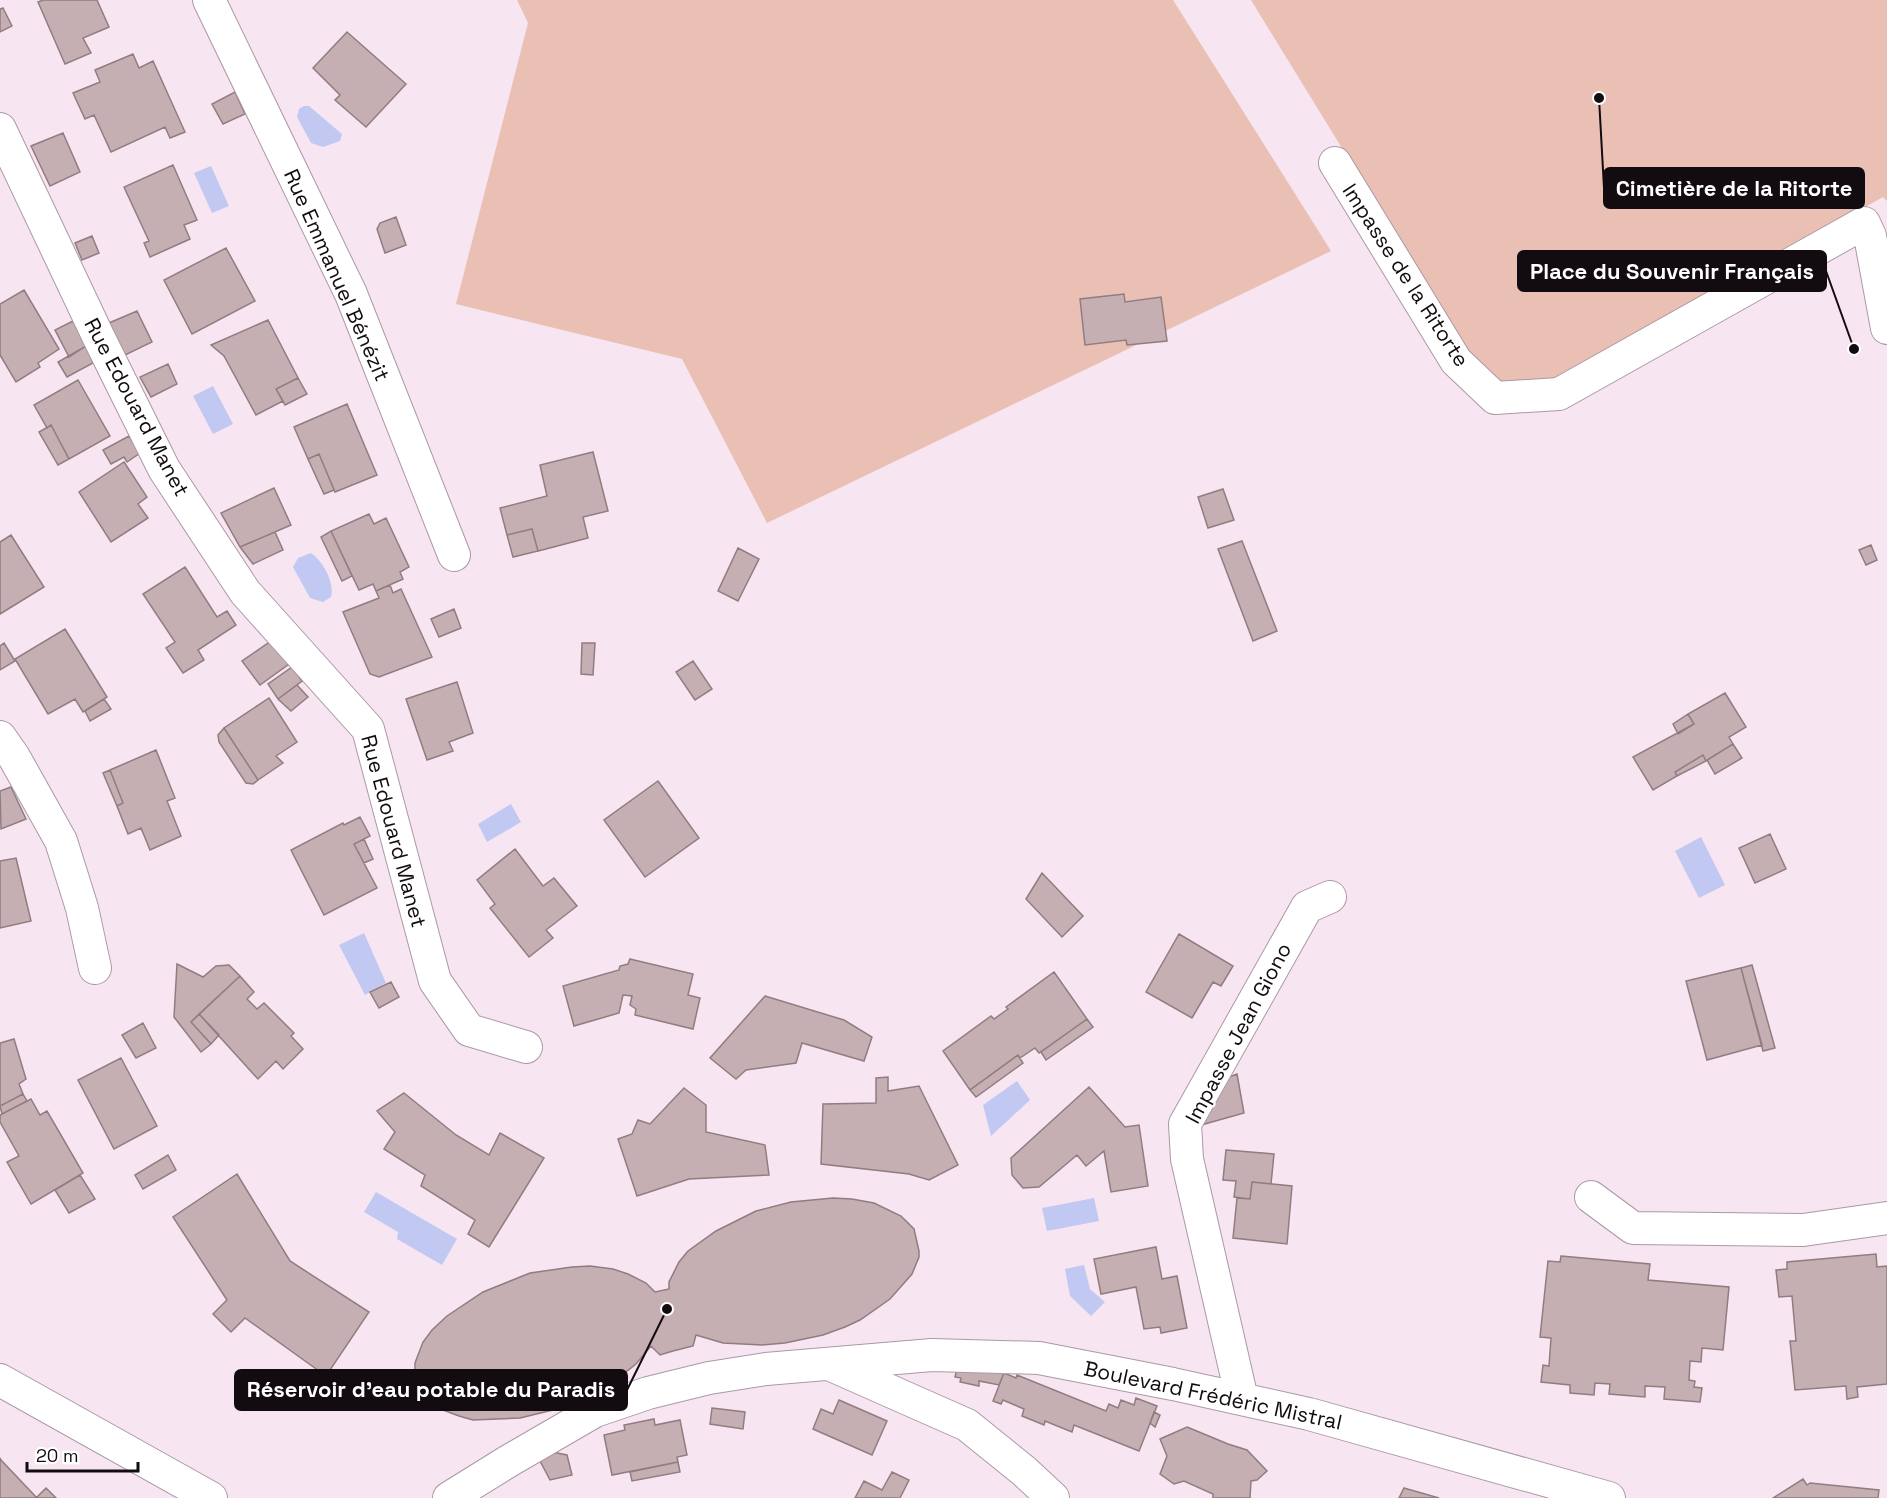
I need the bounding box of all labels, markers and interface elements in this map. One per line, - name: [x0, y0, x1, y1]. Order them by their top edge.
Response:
- street label: Rue Emmanuel Bénézit: [278, 165, 396, 385]
- callout: Cimetière de la Ritorte: [1604, 168, 1864, 208]
- text: Cimetière de la Ritorte: [1616, 174, 1852, 202]
- street label: Impasse de la Ritorte: [1337, 178, 1475, 372]
- callout: Place du Souvenir Français: [1518, 251, 1826, 291]
- text: Place du Souvenir Français: [1530, 257, 1814, 285]
- street label: Rue Edouard Manet: [78, 313, 196, 501]
- street label: Rue Edouard Manet: [355, 732, 433, 930]
- street label: Impasse Jean Giono: [1179, 938, 1297, 1128]
- street label: Boulevard Frédéric Mistral: [1081, 1354, 1345, 1436]
- callout: Réservoir d'eau potable du Paradis: [235, 1370, 627, 1410]
- text: Réservoir d'eau potable du Paradis: [247, 1375, 615, 1403]
- scale bar: [27, 1435, 138, 1473]
- text: 20 m: [36, 1444, 79, 1467]

